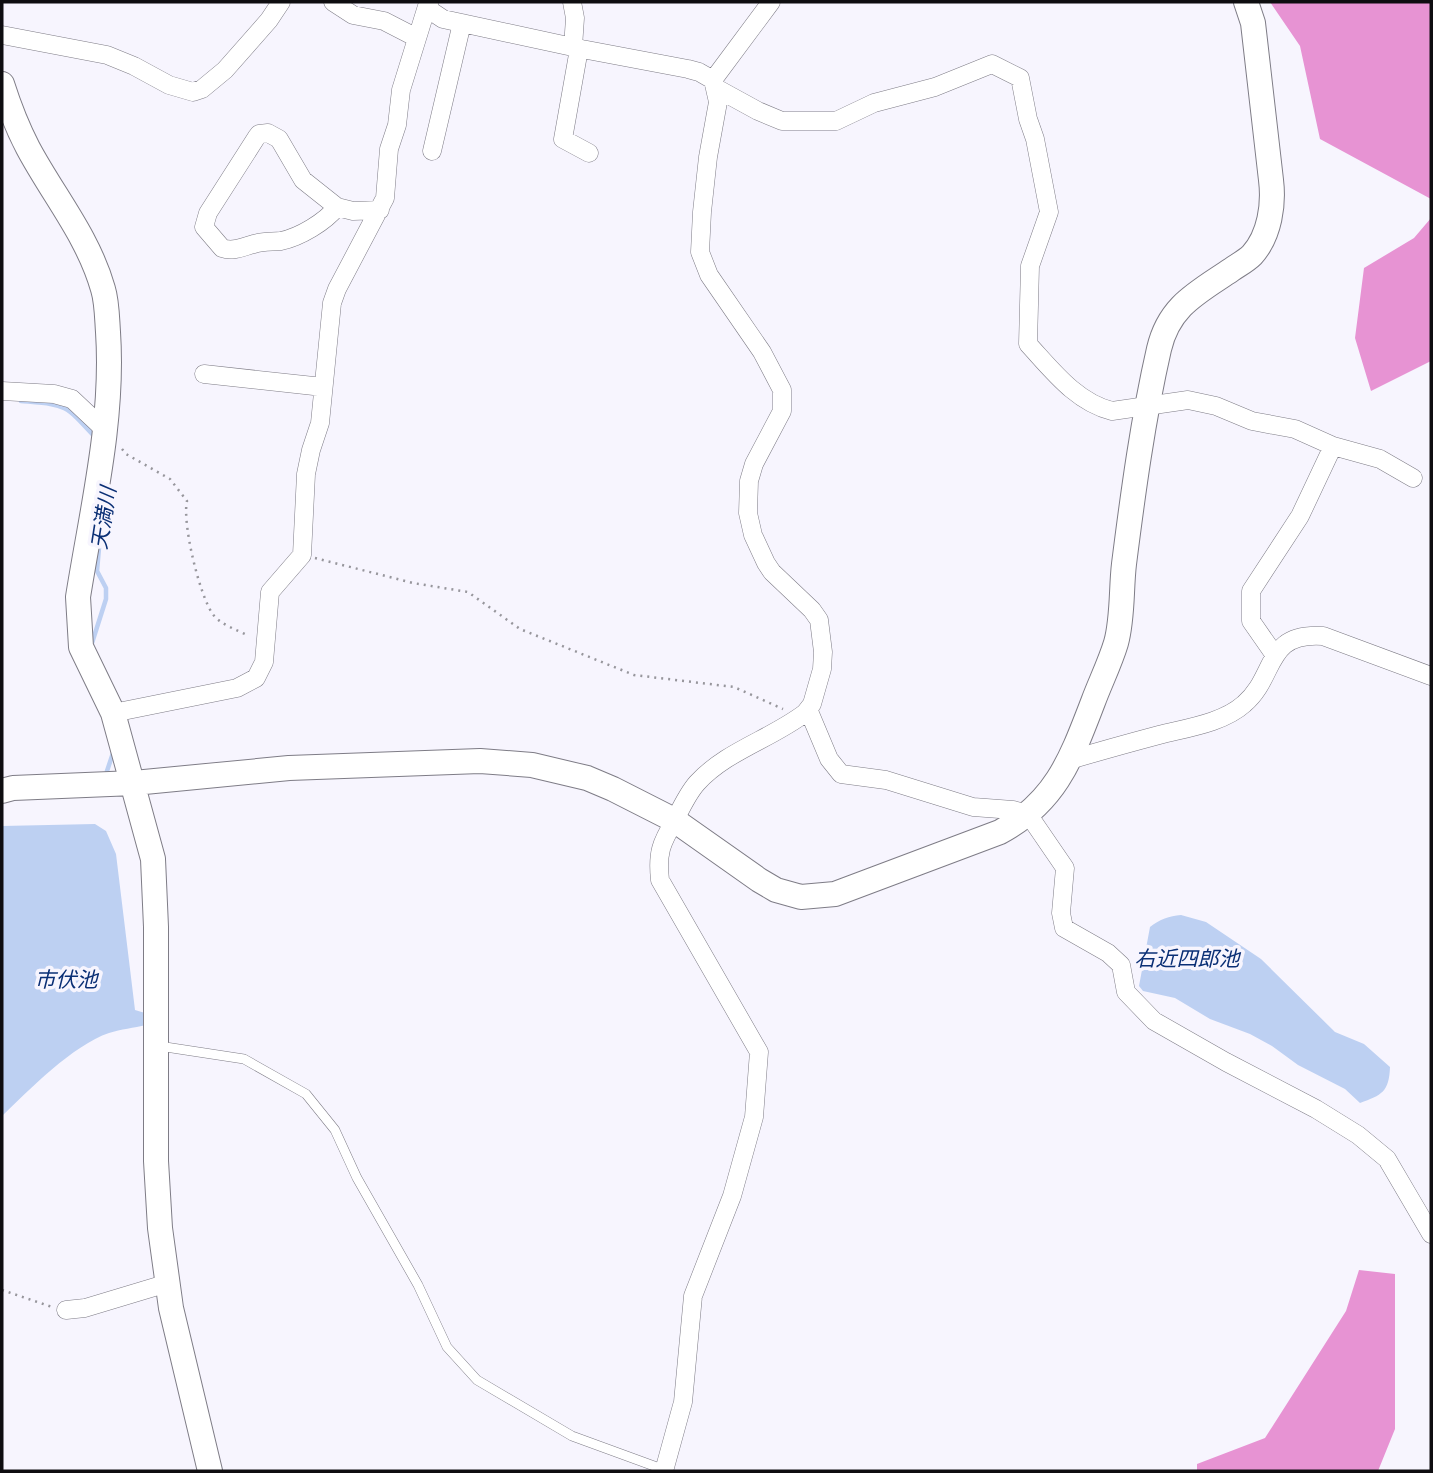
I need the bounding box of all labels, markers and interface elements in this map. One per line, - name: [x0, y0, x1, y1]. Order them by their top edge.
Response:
- water label: 天満川: [85, 483, 121, 551]
- water label: 右近四郎池: [1135, 945, 1241, 971]
- water label: 市伏池: [35, 966, 99, 992]

